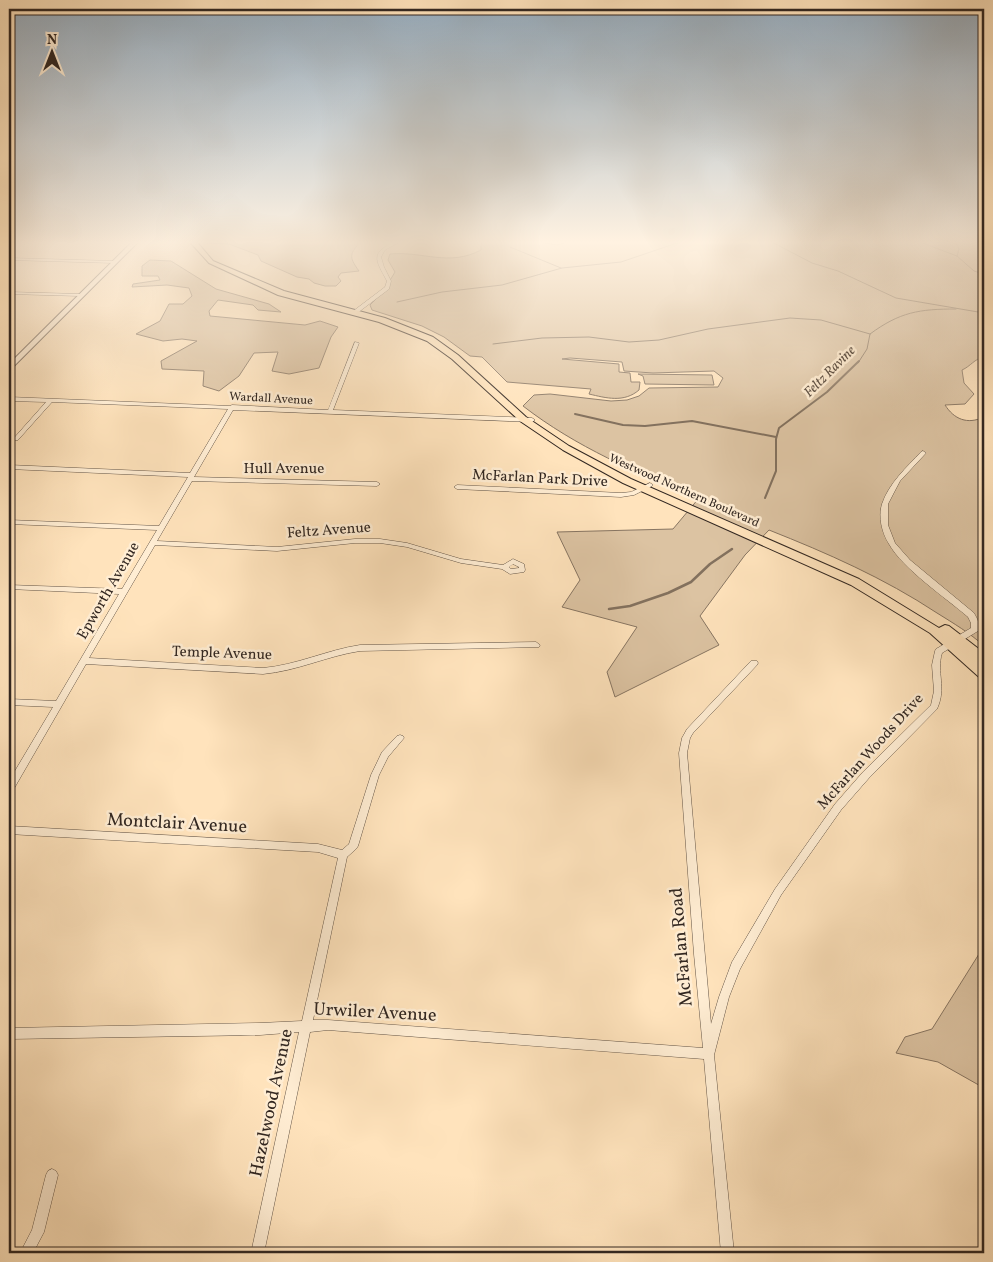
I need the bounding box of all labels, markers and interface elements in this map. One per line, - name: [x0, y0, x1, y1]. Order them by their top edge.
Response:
- north arrow: [28, 28, 78, 78]
- text: N: [47, 31, 57, 50]
- water label: Feltz Ravine: [800, 342, 860, 402]
- street label: Wardall Avenue: [229, 389, 314, 409]
- street label: Westwood Northern Boulevard: [606, 451, 762, 532]
- street label: Hull Avenue: [244, 459, 324, 480]
- street label: McFarlan Park Drive: [472, 465, 608, 493]
- street label: Feltz Avenue: [286, 518, 372, 544]
- street label: Epworth Avenue: [73, 538, 145, 644]
- street label: Temple Avenue: [172, 642, 272, 666]
- street label: McFarlan Woods Drive: [813, 689, 929, 815]
- street label: Montclair Avenue: [106, 808, 248, 840]
- street label: McFarlan Road: [664, 886, 700, 1008]
- street label: Urwiler Avenue: [313, 997, 437, 1029]
- street label: Hazelwood Avenue: [244, 1027, 300, 1179]

